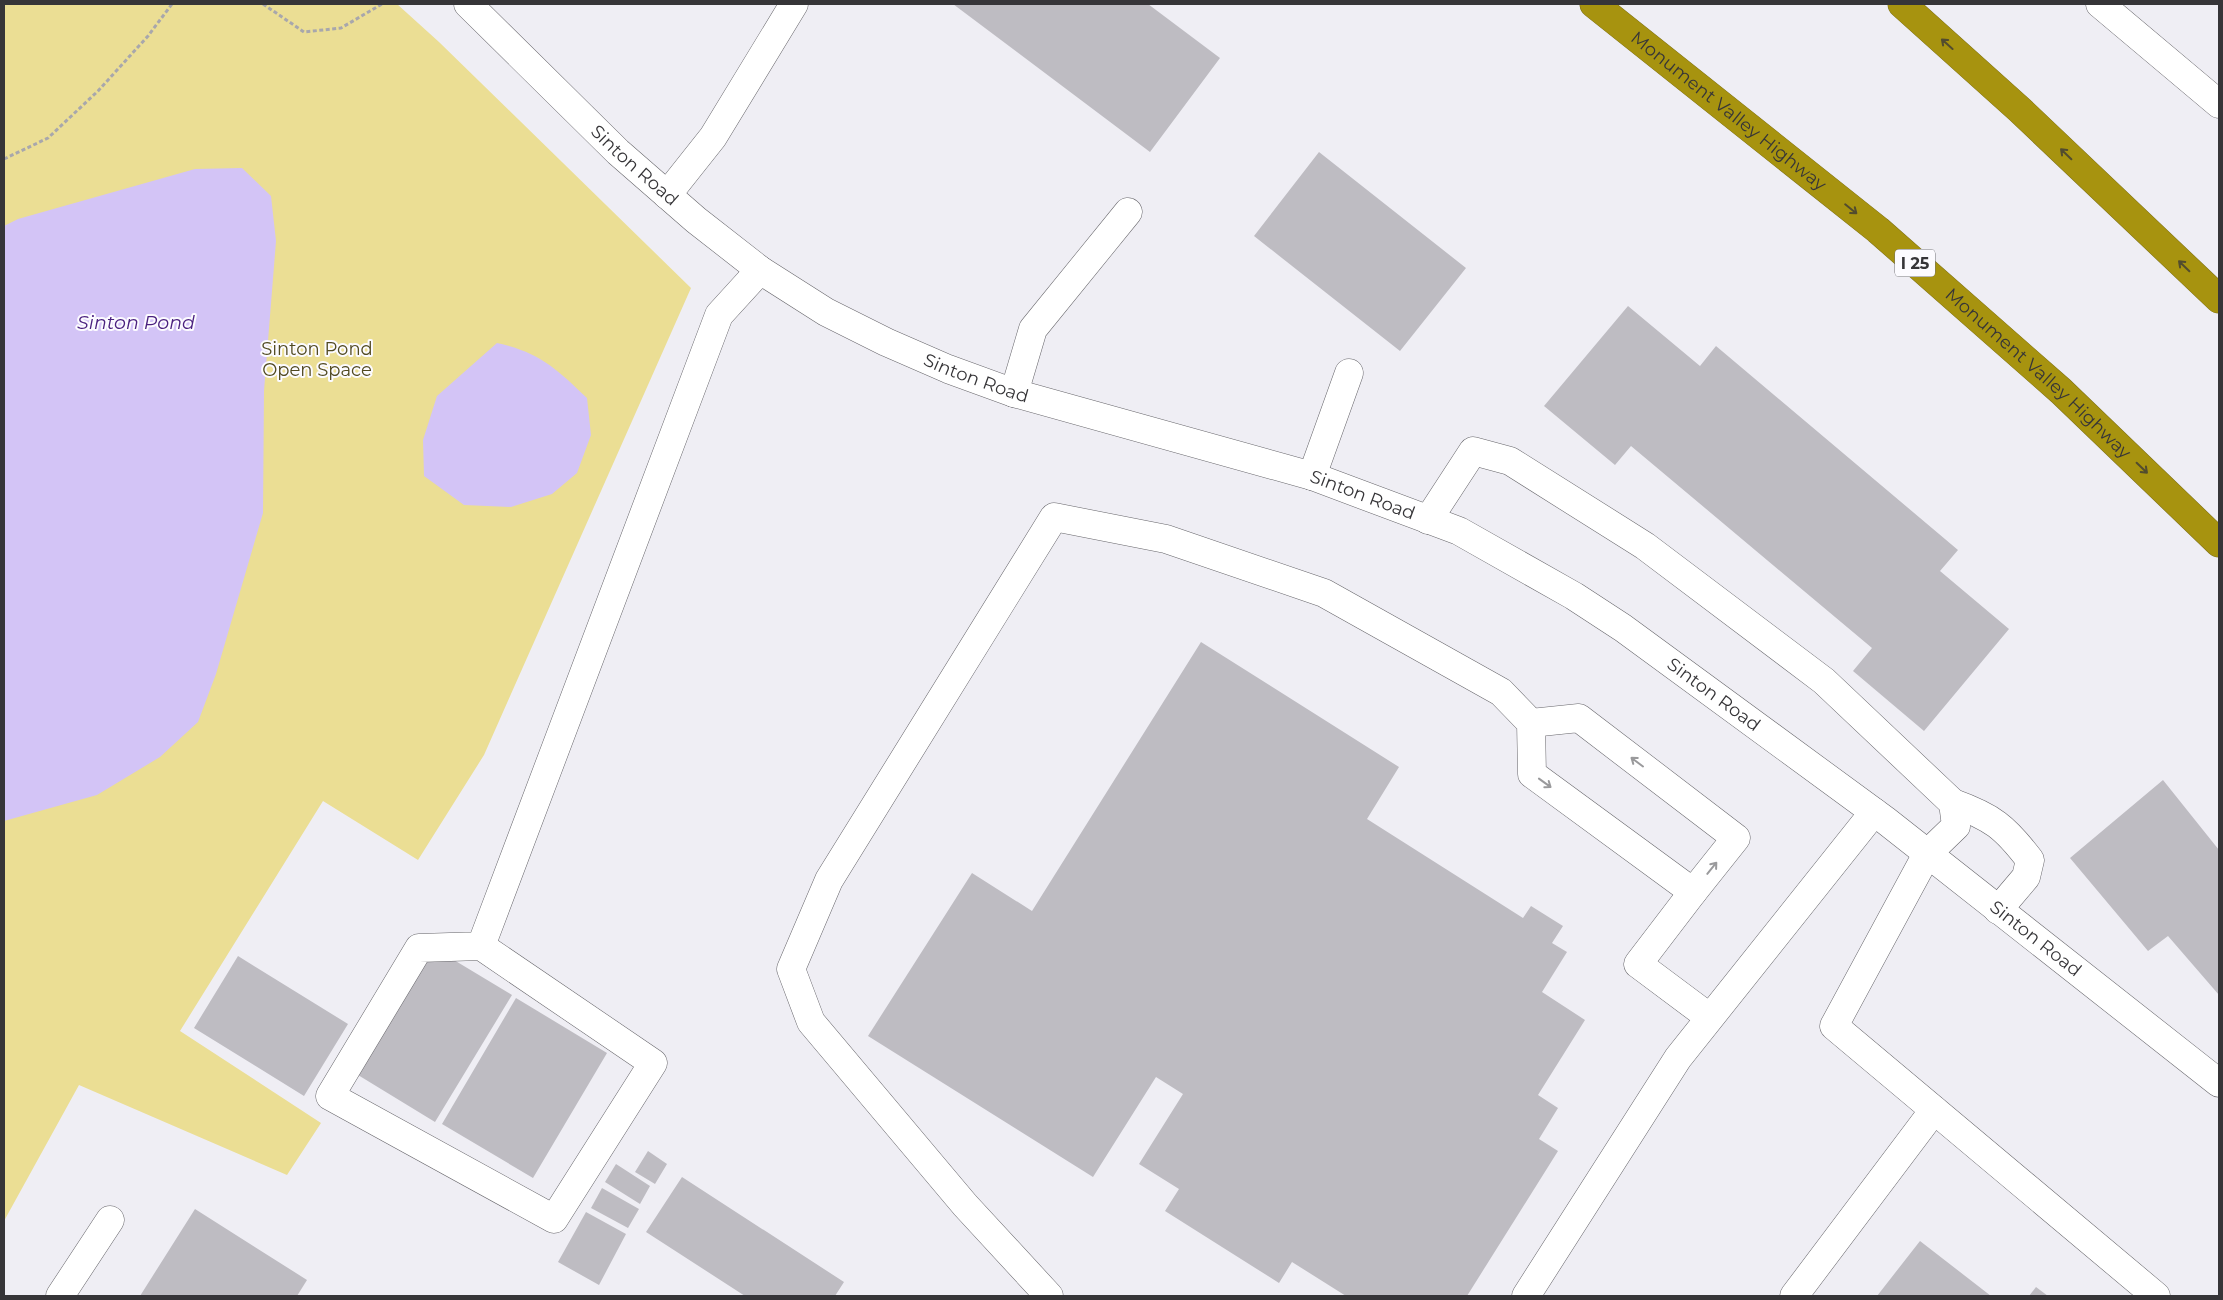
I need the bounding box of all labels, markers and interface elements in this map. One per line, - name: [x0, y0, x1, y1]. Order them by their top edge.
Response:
- street label: Monument Valley Highway: [1626, 27, 1831, 196]
- one-way arrow: [1940, 38, 1953, 50]
- street label: Sinton Road: [586, 120, 683, 211]
- one-way arrow: [2060, 148, 2072, 160]
- one-way arrow: [1844, 203, 1857, 214]
- road number: I 25: [1895, 250, 1935, 276]
- one-way arrow: [2178, 260, 2190, 272]
- street label: Monument Valley Highway: [1941, 283, 2136, 464]
- water label: Sinton Pond: [77, 311, 195, 334]
- park label: Sinton Pond Open Space: [261, 338, 373, 381]
- street label: Sinton Road: [920, 349, 1031, 408]
- one-way arrow: [2135, 462, 2148, 474]
- street label: Sinton Road: [1307, 465, 1418, 525]
- street label: Sinton Road: [1663, 653, 1765, 736]
- one-way arrow: [1630, 757, 1644, 767]
- one-way arrow: [1538, 778, 1552, 788]
- one-way arrow: [1707, 861, 1718, 874]
- street label: Sinton Road: [1985, 896, 2086, 981]

